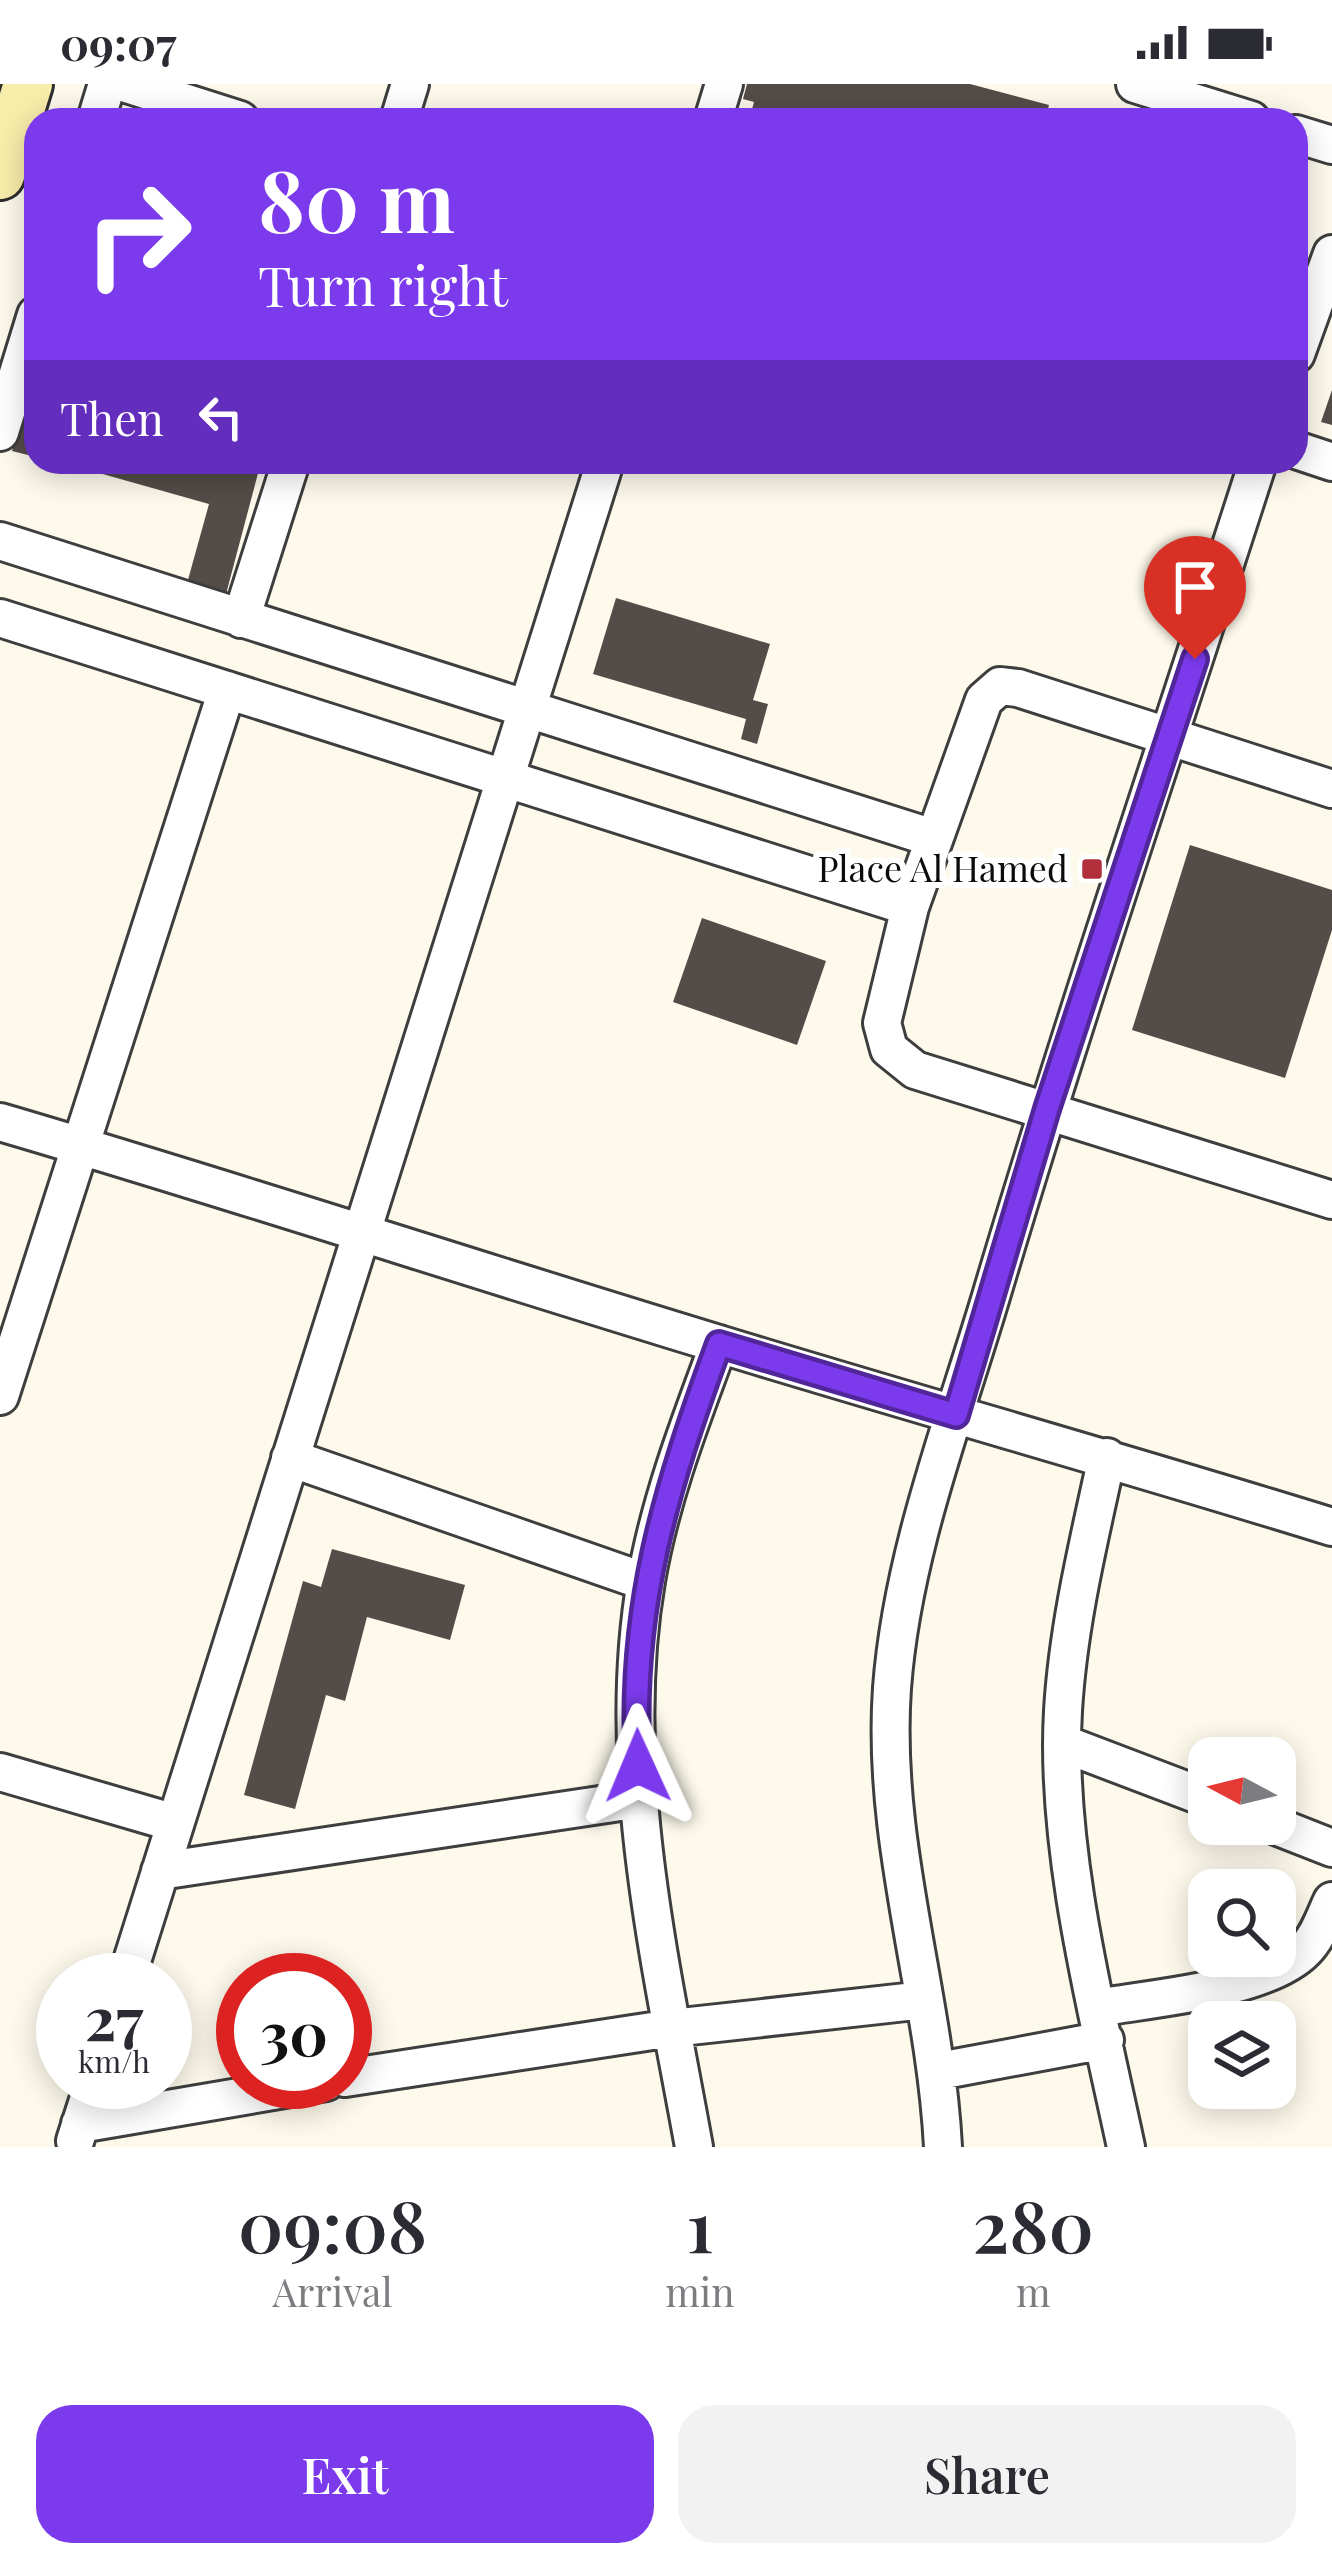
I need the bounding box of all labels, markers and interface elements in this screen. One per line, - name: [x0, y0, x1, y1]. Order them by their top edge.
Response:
- text: 09:07: [60, 12, 176, 72]
- text: 80 m: [258, 142, 455, 254]
- icon: right: [60, 156, 216, 312]
- text: Turn right: [258, 249, 508, 321]
- icon: left: [188, 384, 254, 450]
- text: Then: [60, 387, 164, 447]
- pin: [1144, 536, 1246, 659]
- icon: arrive: [1162, 554, 1228, 620]
- place label: Place Al Hamed: [818, 843, 1068, 891]
- marker: Place Al Hamed: [1079, 856, 1105, 882]
- position arrow: [575, 1703, 701, 1829]
- north arrow: [1188, 1737, 1296, 1845]
- map controls: [1188, 1737, 1296, 2109]
- button: search: [1188, 1869, 1296, 1977]
- speed limit sign: 30: [216, 1953, 372, 2109]
- text: 27: [85, 1976, 143, 2056]
- button: layers: [1188, 2001, 1296, 2109]
- text: km/h: [78, 2041, 150, 2081]
- text: 09:08: [238, 2175, 427, 2271]
- text: 1: [686, 2175, 714, 2271]
- text: 280: [973, 2175, 1094, 2271]
- text: Arrival: [273, 2265, 393, 2317]
- text: min: [665, 2265, 735, 2317]
- text: m: [1016, 2265, 1051, 2317]
- button: Exit: [36, 2405, 654, 2543]
- button: Share: [678, 2405, 1296, 2543]

